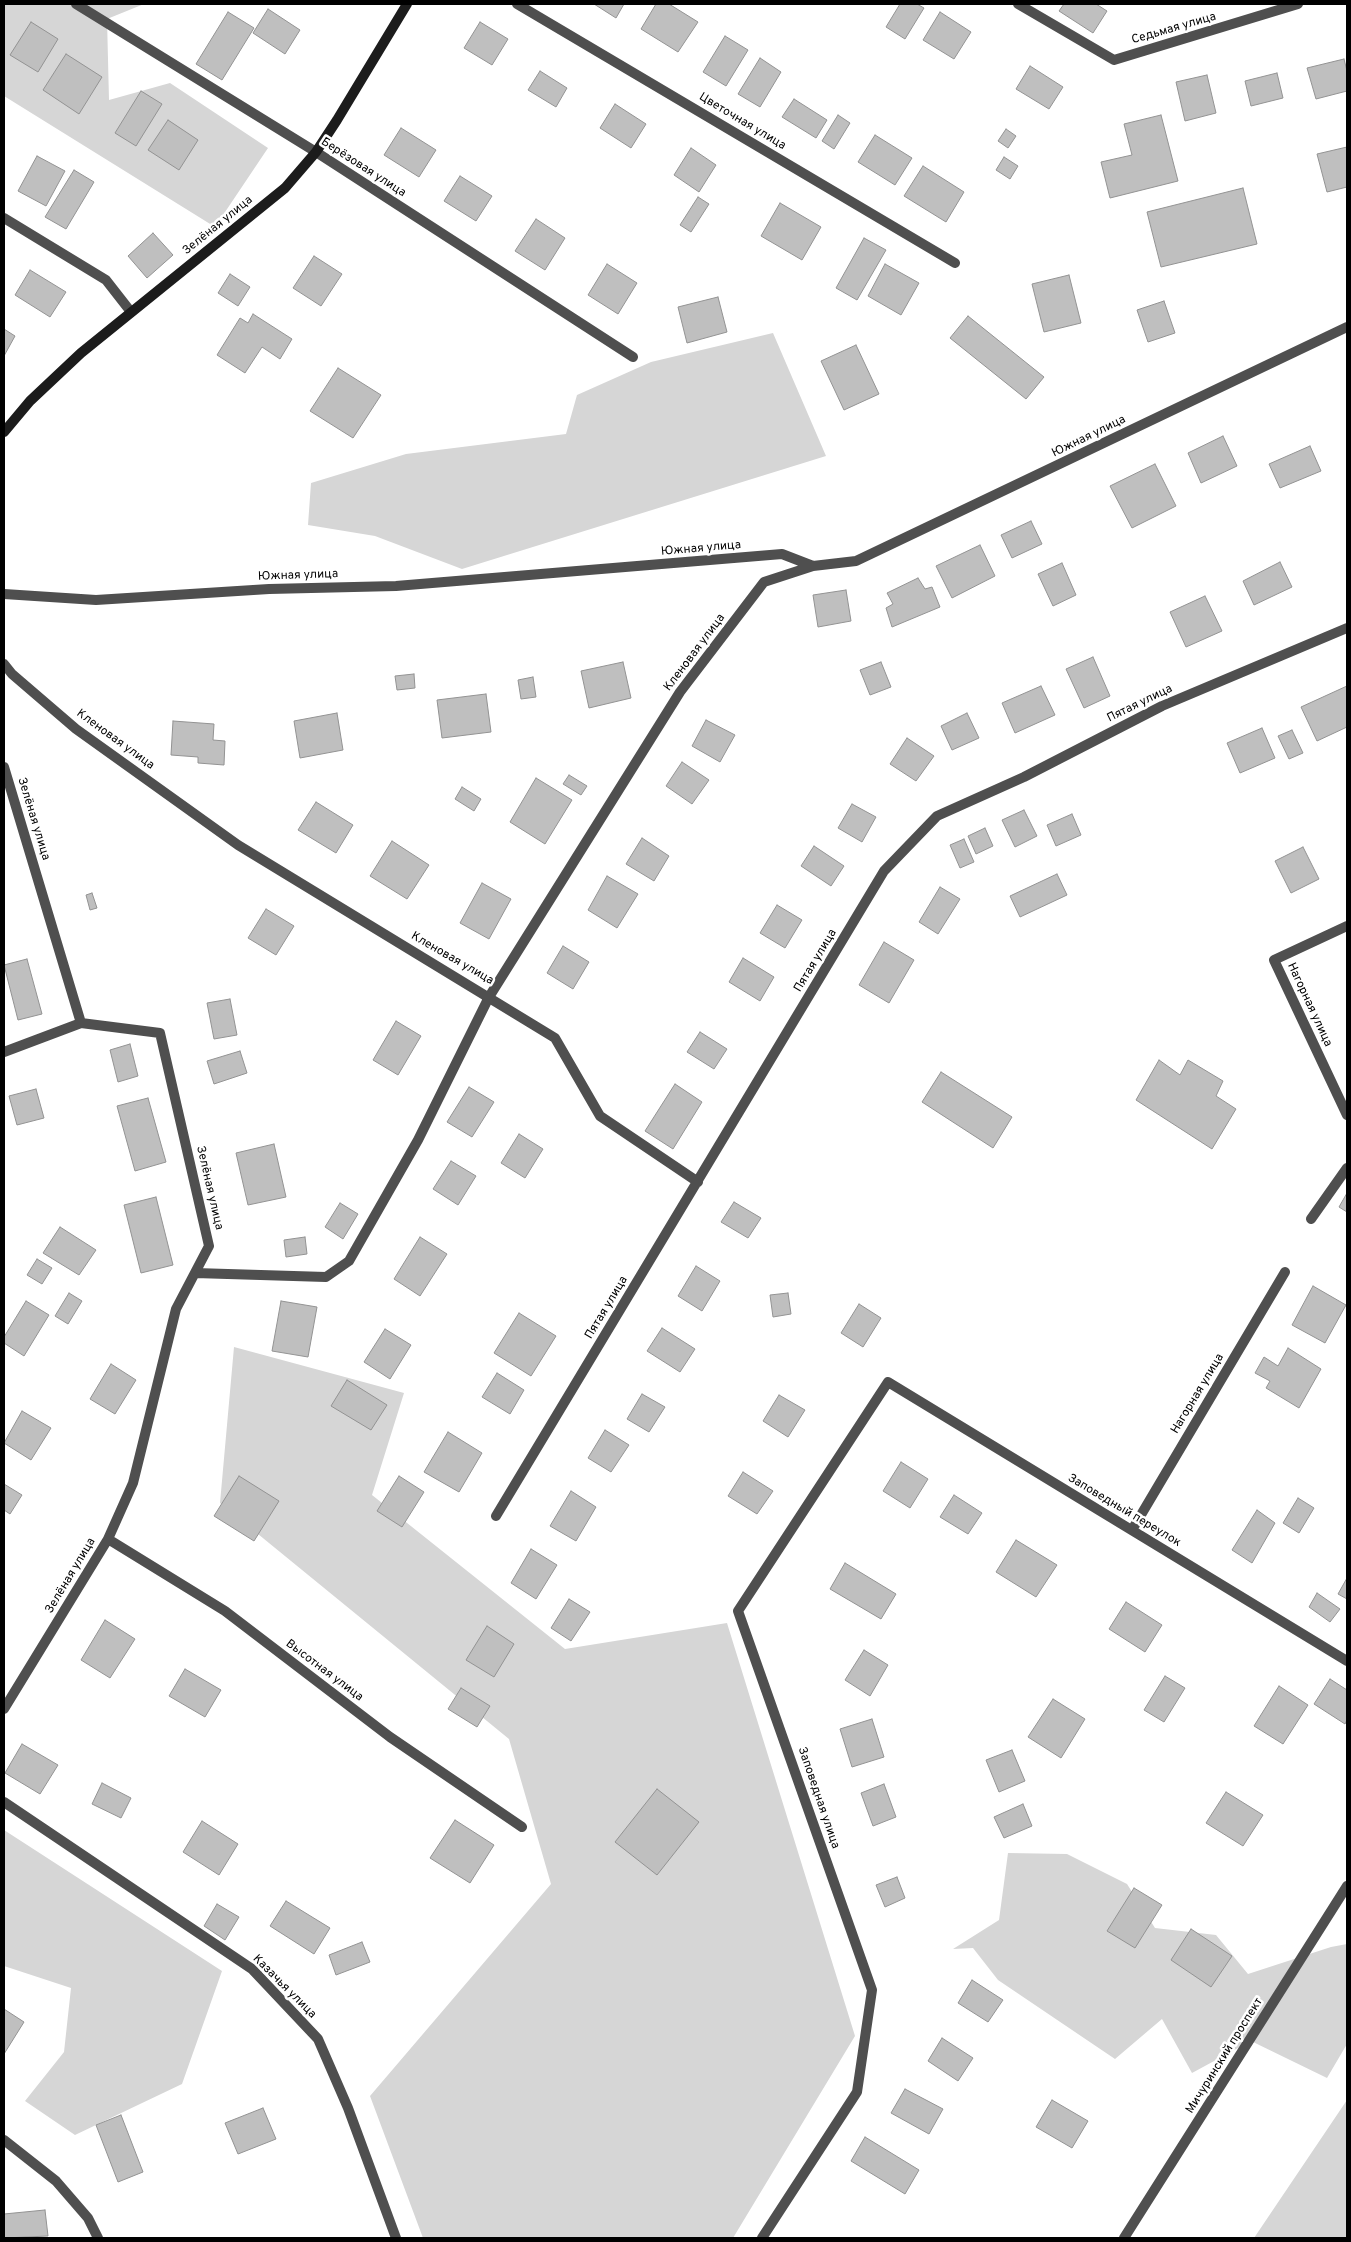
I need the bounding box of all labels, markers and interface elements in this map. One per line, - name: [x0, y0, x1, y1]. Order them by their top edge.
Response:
- street label: Седьмая улица: [1130, 10, 1218, 48]
- street label: Цветочная улица: [696, 90, 788, 154]
- street label: Берёзовая улица: [318, 135, 408, 201]
- street label: Зелёная улица: [180, 193, 256, 259]
- street label: Южная улица: [1050, 413, 1128, 461]
- street label: Южная улица: [660, 538, 742, 560]
- street label: Южная улица: [258, 567, 338, 585]
- street label: Кленовая улица: [661, 612, 729, 694]
- street label: Пятая улица: [1105, 682, 1175, 726]
- street label: Кленовая улица: [73, 707, 157, 773]
- street label: Зелёная улица: [14, 776, 52, 862]
- street label: Пятая улица: [792, 927, 840, 995]
- street label: Кленовая улица: [408, 930, 496, 988]
- street label: Нагорная улица: [1283, 961, 1335, 1049]
- street label: Зелёная улица: [192, 1145, 226, 1231]
- street label: Пятая улица: [583, 1274, 631, 1342]
- street label: Нагорная улица: [1168, 1351, 1228, 1437]
- street label: Заповедный переулок: [1065, 1471, 1183, 1551]
- street label: Зелёная улица: [43, 1536, 99, 1616]
- street label: Высотная улица: [282, 1637, 366, 1705]
- street label: Заповедная улица: [794, 1745, 842, 1851]
- street label: Казачья улица: [249, 1952, 319, 2022]
- street label: Мичуринский проспект: [1183, 1996, 1267, 2116]

